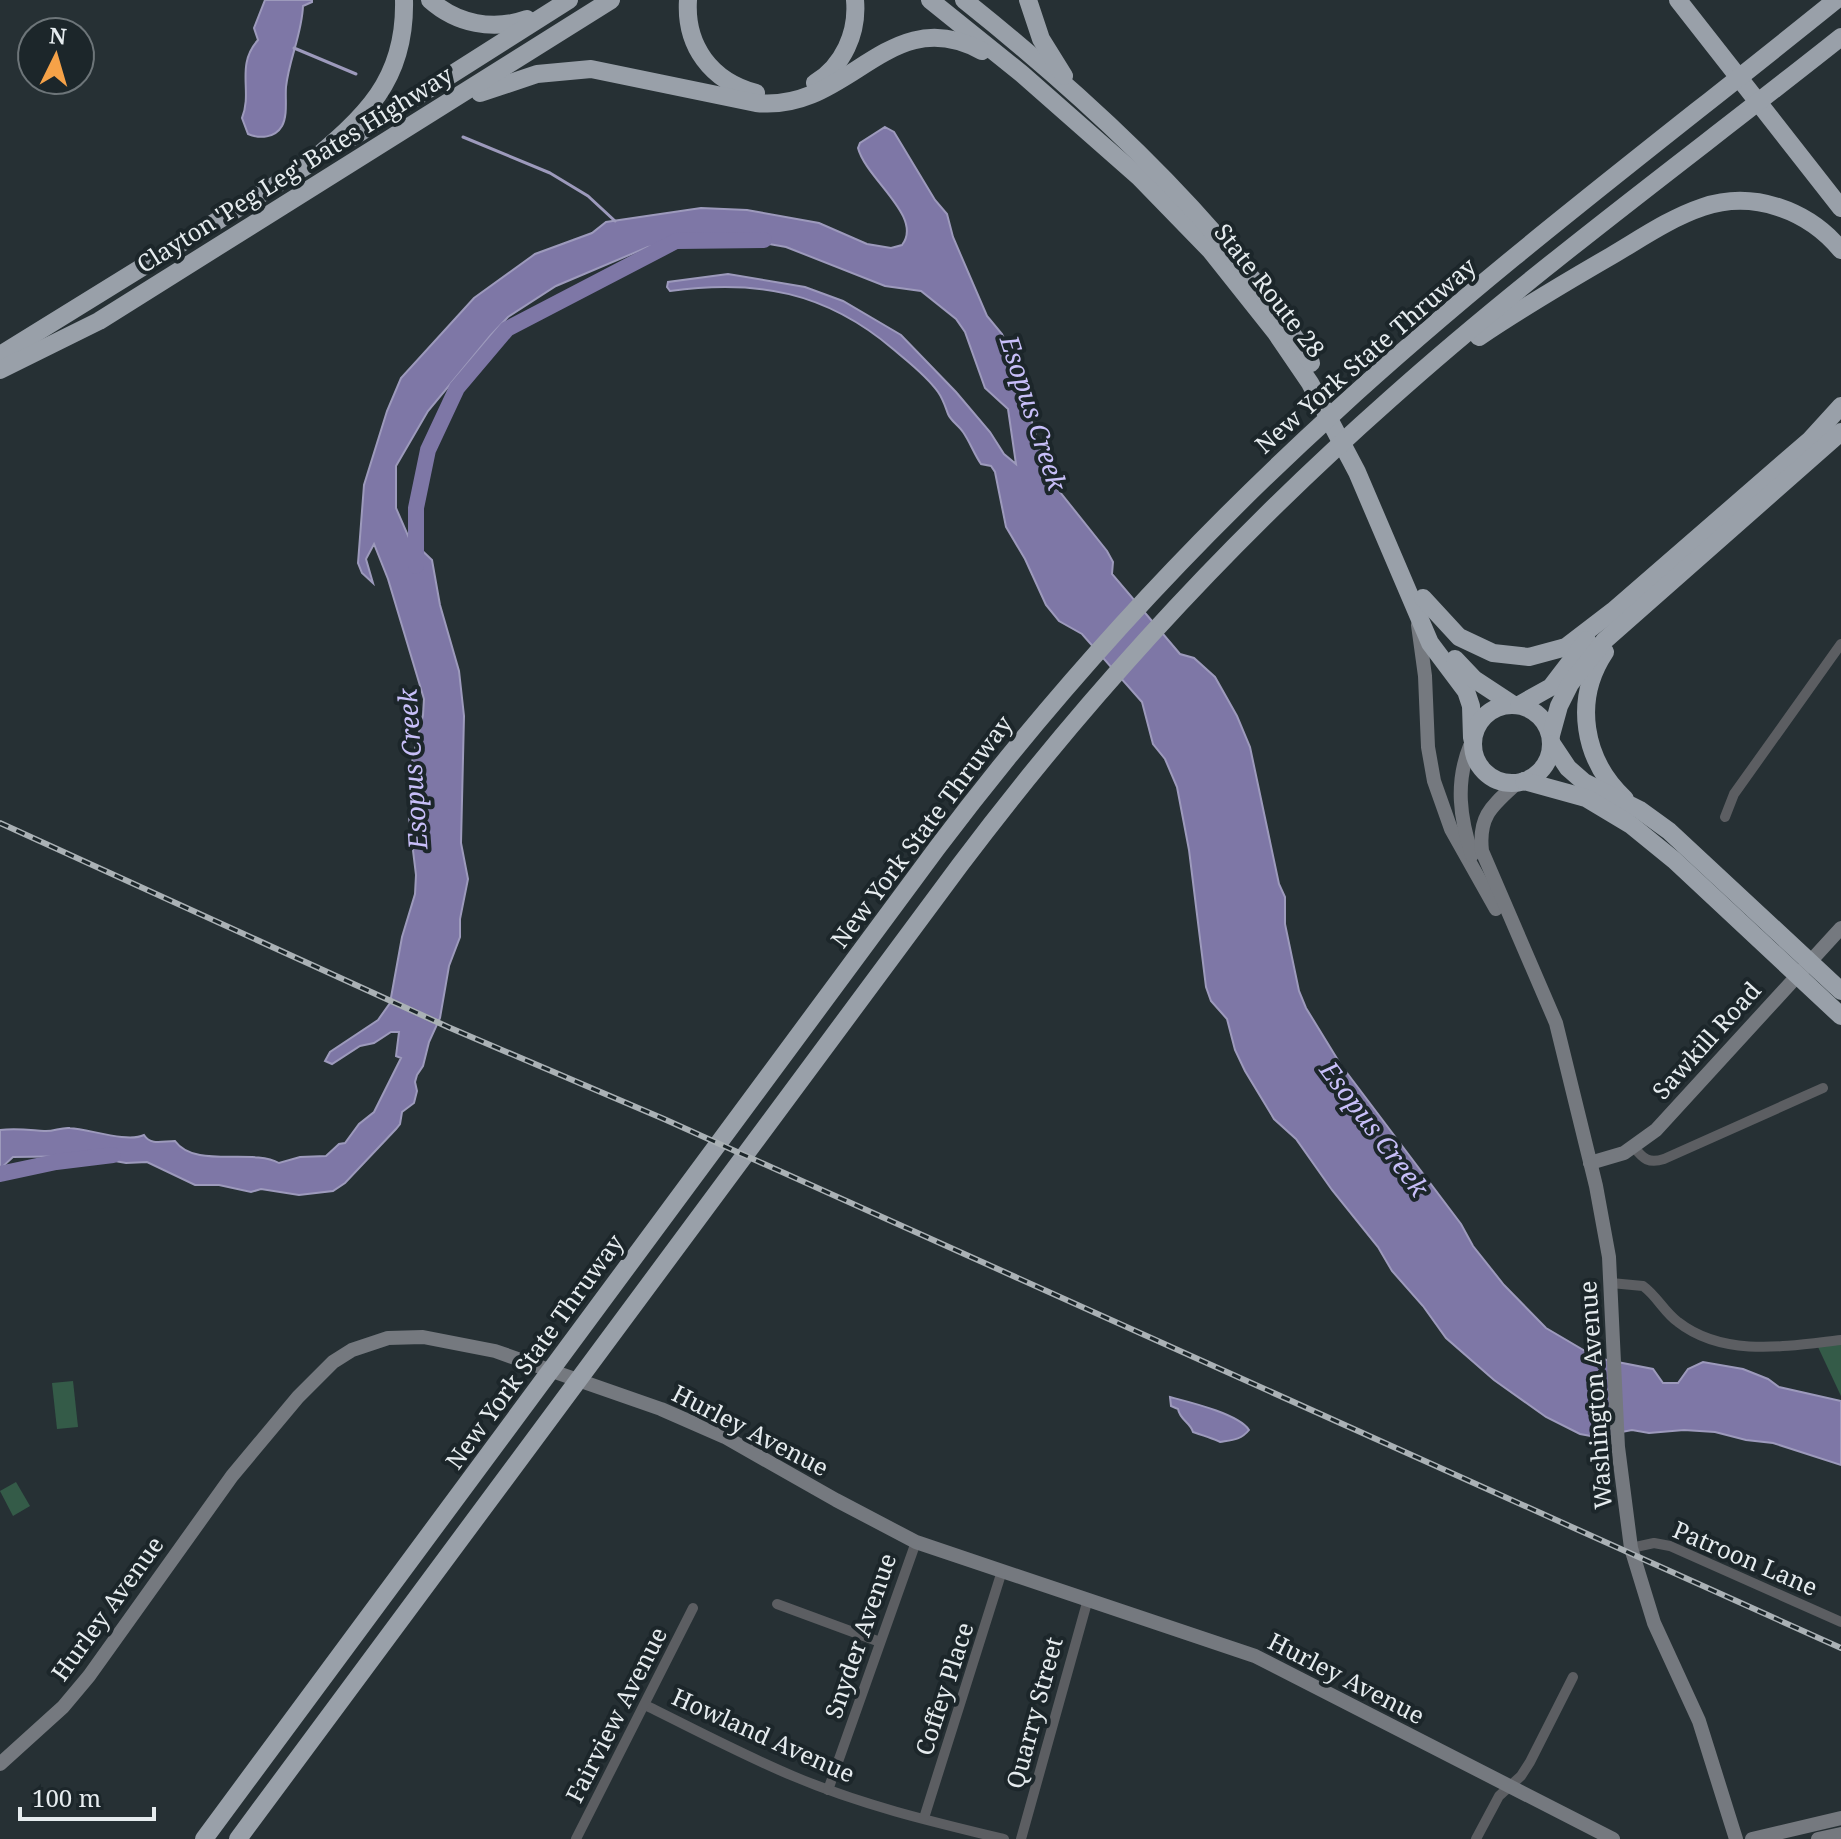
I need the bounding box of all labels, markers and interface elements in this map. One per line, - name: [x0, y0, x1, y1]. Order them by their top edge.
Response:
- north arrow: [16, 16, 96, 96]
- text: N: [48, 19, 68, 51]
- street label: Clayton 'Peg Leg' Bates Highway: [130, 57, 459, 280]
- street label: State Route 28: [1207, 216, 1333, 364]
- street label: New York State Thruway: [1247, 249, 1483, 460]
- water label: Esopus Creek: [992, 330, 1076, 496]
- water label: Esopus Creek: [388, 686, 436, 852]
- street label: New York State Thruway: [822, 708, 1019, 954]
- street label: Sawkill Road: [1644, 974, 1768, 1106]
- water label: Esopus Creek: [1311, 1052, 1438, 1204]
- street label: New York State Thruway: [437, 1227, 631, 1475]
- street label: Washington Avenue: [1570, 1280, 1619, 1510]
- street label: Hurley Avenue: [667, 1376, 835, 1483]
- street label: Patroon Lane: [1668, 1512, 1823, 1603]
- street label: Hurley Avenue: [43, 1529, 171, 1687]
- street label: Snyder Avenue: [816, 1549, 903, 1722]
- street label: Coffey Place: [907, 1618, 981, 1759]
- street label: Fairview Avenue: [557, 1621, 674, 1808]
- street label: Hurley Avenue: [1263, 1624, 1431, 1731]
- street label: Quarry Street: [997, 1633, 1070, 1792]
- street label: Howland Avenue: [667, 1680, 860, 1790]
- scale bar: [20, 1771, 154, 1821]
- text: 100 m: [32, 1781, 101, 1814]

